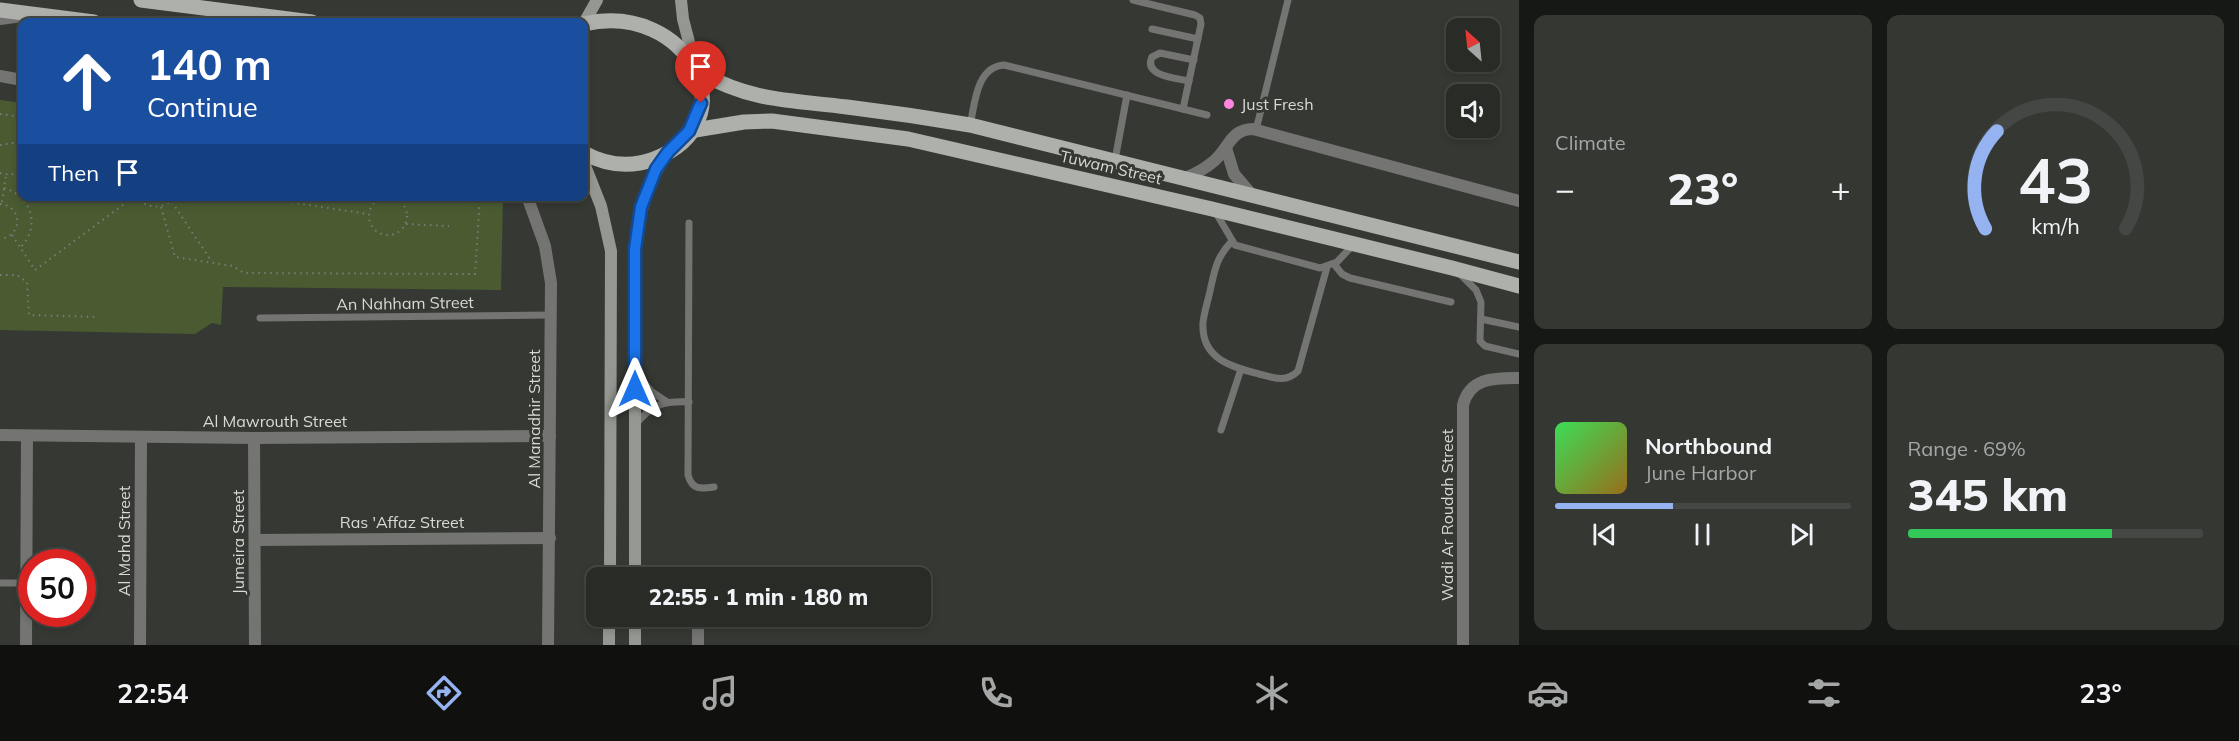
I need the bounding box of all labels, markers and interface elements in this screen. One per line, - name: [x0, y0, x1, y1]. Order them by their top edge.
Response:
- north arrow: [1446, 18, 1500, 72]
- map controls: [1446, 18, 1500, 138]
- text: 140 m: [147, 38, 272, 91]
- pin: [675, 41, 726, 103]
- icon: ahead: [48, 42, 126, 120]
- icon: arrive: [684, 50, 717, 83]
- button: sound: [1446, 84, 1500, 138]
- text: Continue: [147, 90, 258, 124]
- place label: Just Fresh: [1241, 94, 1314, 114]
- marker: Just Fresh: [1222, 97, 1236, 111]
- text: Climate: [1555, 130, 1626, 155]
- text: 43: [2018, 140, 2093, 219]
- street label: Tuwam Street: [1058, 146, 1164, 188]
- icon: arrive: [111, 156, 144, 189]
- text: Then: [48, 159, 99, 187]
- text: 23°: [1667, 160, 1738, 216]
- text: −: [1555, 168, 1575, 209]
- text: +: [1831, 168, 1851, 209]
- text: km/h: [2031, 212, 2079, 239]
- street label: An Nahham Street: [336, 292, 474, 314]
- street label: Al Manadhir Street: [524, 349, 544, 489]
- position arrow: [603, 357, 667, 421]
- street label: Al Mawrouth Street: [203, 411, 348, 431]
- street label: Wadi Ar Roudah Street: [1437, 429, 1457, 601]
- text: Northbound: [1645, 432, 1772, 460]
- text: Range · 69%: [1908, 436, 2026, 461]
- text: June Harbor: [1645, 460, 1756, 485]
- text: 345 km: [1908, 466, 2068, 522]
- street label: Al Mahd Street: [114, 485, 134, 596]
- street label: Jumeira Street: [228, 489, 248, 594]
- street label: Ras 'Affaz Street: [340, 512, 465, 532]
- icon: previous: [1588, 518, 1621, 551]
- icon: pause: [1686, 518, 1719, 551]
- icon: next: [1785, 518, 1818, 551]
- speed limit sign: 50: [18, 549, 96, 627]
- text: 22:55 · 1 min · 180 m: [649, 583, 868, 611]
- icon: directions: [423, 672, 465, 714]
- icon: music: [699, 672, 741, 714]
- icon: phone: [975, 672, 1017, 714]
- icon: climate: [1251, 672, 1293, 714]
- icon: car: [1527, 672, 1569, 714]
- icon: filters: [1803, 672, 1845, 714]
- text: 22:54: [117, 676, 189, 710]
- text: 23°: [2079, 676, 2122, 710]

